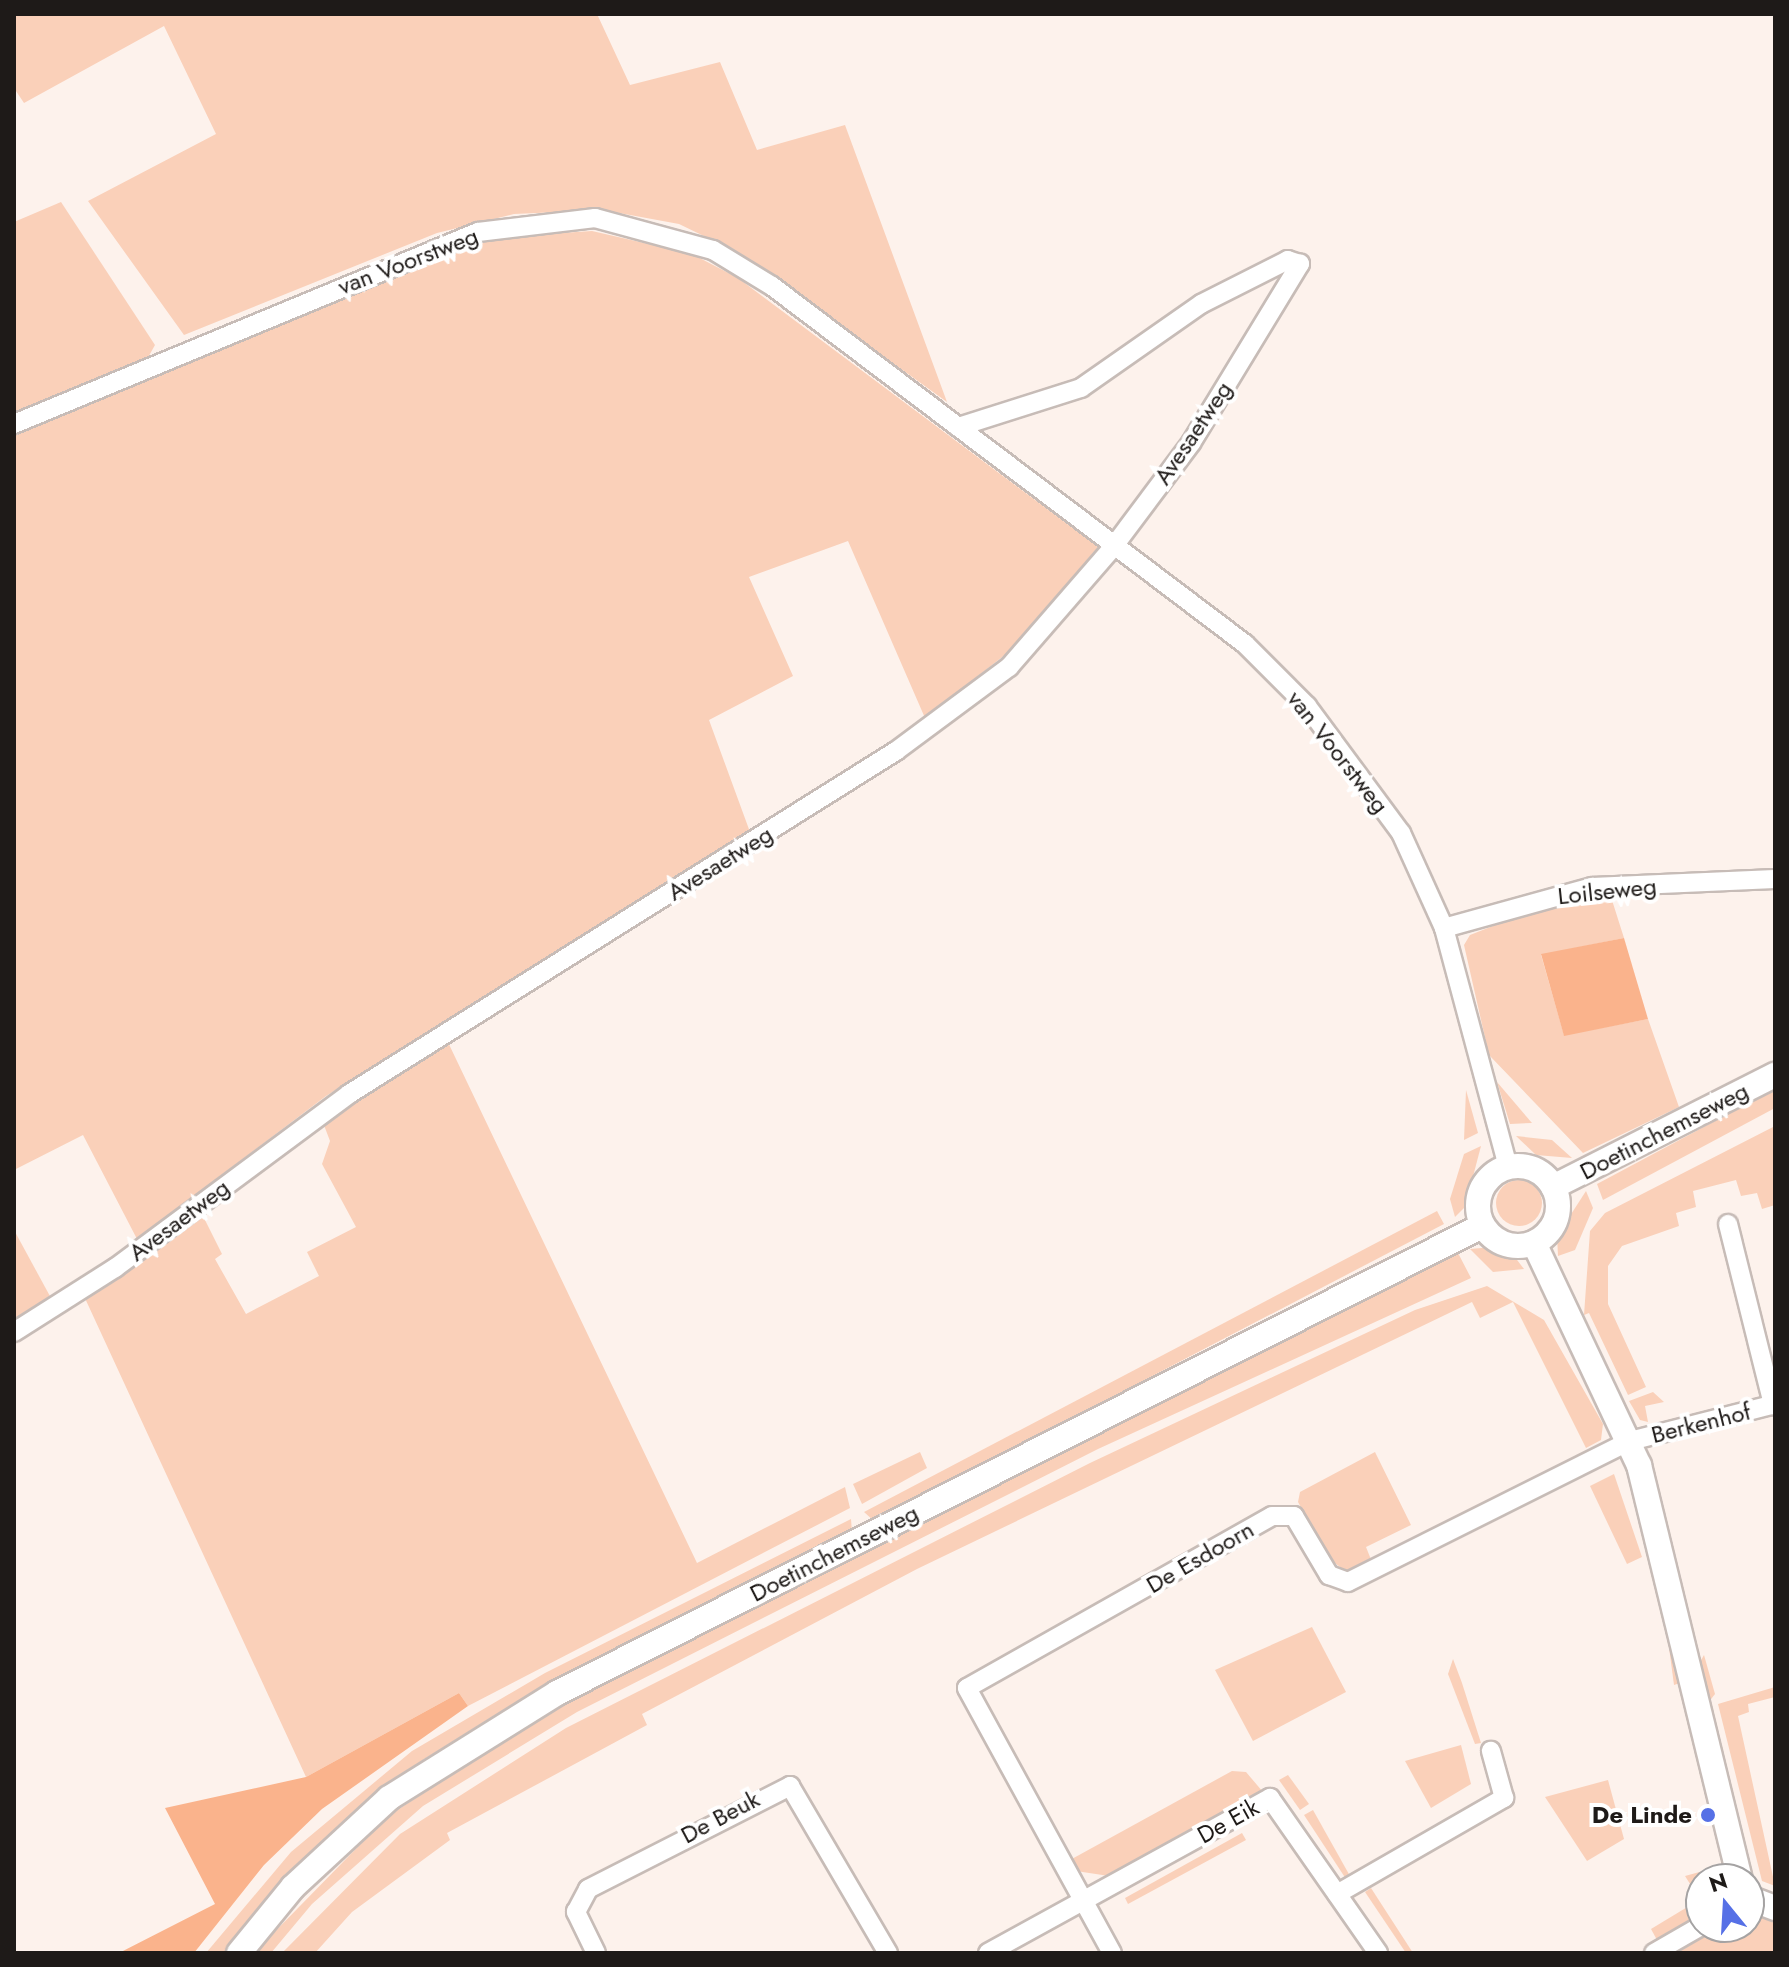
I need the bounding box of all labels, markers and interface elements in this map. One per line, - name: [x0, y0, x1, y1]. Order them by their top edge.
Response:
- street label: van Voorstweg: [334, 221, 482, 301]
- street label: Avesaetweg: [1148, 376, 1238, 490]
- street label: van Voorstweg: [1281, 685, 1395, 819]
- street label: Avesaetweg: [662, 819, 778, 907]
- street label: Loilseweg: [1556, 871, 1658, 911]
- street label: Doetinchemseweg: [1575, 1076, 1753, 1186]
- street label: Avesaetweg: [123, 1173, 235, 1267]
- street label: Berkenhof: [1648, 1397, 1754, 1449]
- street label: Doetinchemseweg: [745, 1498, 923, 1608]
- street label: De Esdoorn: [1141, 1515, 1259, 1599]
- street label: De Beuk: [676, 1784, 764, 1850]
- street label: De Eik: [1192, 1792, 1264, 1850]
- place label: De Linde: [1592, 1801, 1692, 1829]
- marker: De Linde: [1699, 1806, 1717, 1824]
- north arrow: [1685, 1863, 1765, 1943]
- text: N: [1705, 1864, 1731, 1900]

